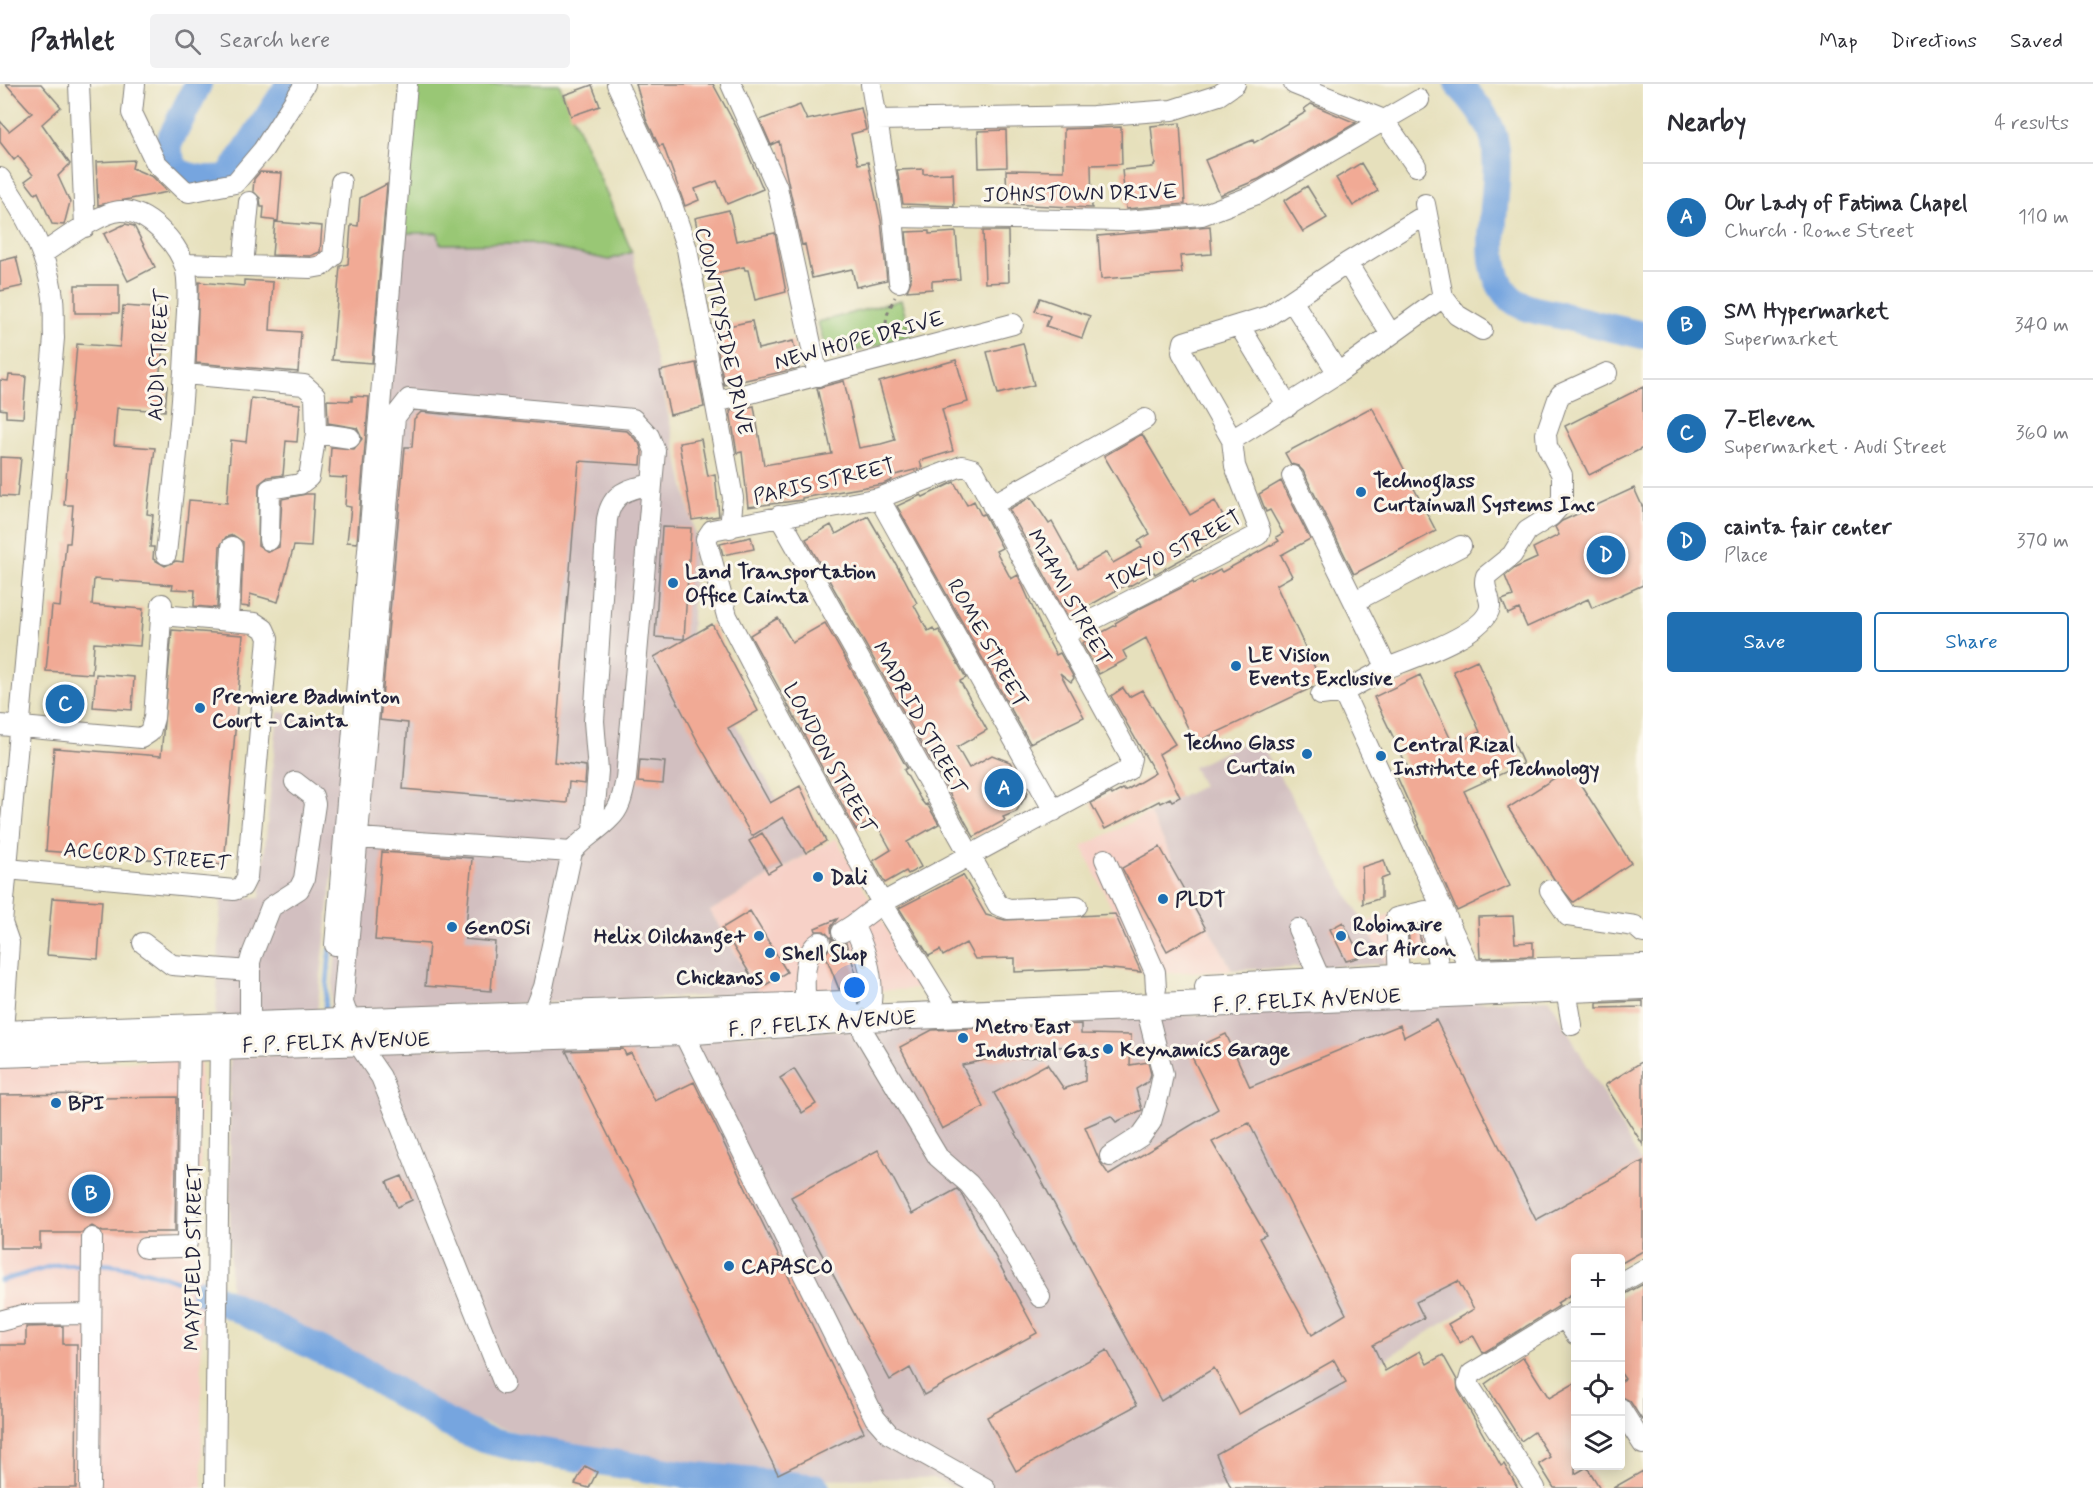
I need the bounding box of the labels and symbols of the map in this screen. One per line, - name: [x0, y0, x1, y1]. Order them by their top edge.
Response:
- street label: JOHNSTOWN DRIVE: [983, 178, 1178, 210]
- street label: COUNTRYSIDE DRIVE: [687, 225, 759, 438]
- street label: AUDI STREET: [142, 288, 176, 422]
- street label: NEW HOPE DRIVE: [771, 305, 947, 377]
- street label: PARIS STREET: [751, 452, 898, 512]
- place label: Technoglass Curtainwall Systems Inc: [1373, 467, 1595, 519]
- marker: Technoglass Curtainwall Systems Inc: [1354, 485, 1368, 499]
- street label: TOKYO STREET: [1102, 504, 1247, 598]
- street label: MIAMI STREET: [1020, 525, 1118, 670]
- pin: D: [1586, 532, 1626, 578]
- place label: Land Transportation Office Cainta: [685, 558, 876, 610]
- street label: ROME STREET: [940, 574, 1034, 713]
- marker: Land Transportation Office Cainta: [666, 576, 680, 590]
- street label: MADRID STREET: [865, 637, 973, 801]
- place label: LE Vision Events Exclusive: [1248, 641, 1394, 693]
- marker: LE Vision Events Exclusive: [1229, 659, 1243, 673]
- street label: LONDON STREET: [776, 678, 883, 840]
- pin: C: [46, 682, 84, 726]
- place label: Premiere Badminton Court - Cainta: [212, 683, 400, 735]
- marker: Premiere Badminton Court - Cainta: [193, 701, 207, 715]
- place label: Techno Glass Curtain: [1183, 729, 1296, 781]
- place label: Central Rizal Institute of Technology: [1393, 731, 1600, 785]
- marker: Techno Glass Curtain: [1300, 747, 1314, 761]
- marker: Central Rizal Institute of Technology: [1374, 749, 1388, 763]
- pin: A: [984, 766, 1024, 810]
- street label: ACCORD STREET: [62, 836, 232, 878]
- place label: Dali: [830, 864, 868, 892]
- marker: Dali: [811, 870, 825, 884]
- place label: PLDT: [1175, 886, 1226, 914]
- marker: PLDT: [1156, 892, 1170, 906]
- place label: Robinaire Car Aircon: [1353, 911, 1456, 963]
- place label: GenOSi: [464, 914, 531, 942]
- marker: GenOSi: [445, 920, 459, 934]
- place label: Helix Oilchange+: [594, 923, 747, 953]
- marker: Helix Oilchange+: [752, 929, 766, 943]
- marker: Robinaire Car Aircon: [1334, 929, 1348, 943]
- place label: Shell Shop: [782, 940, 868, 968]
- marker: Shell Shop: [763, 946, 777, 960]
- place label: Chickanos: [676, 964, 764, 992]
- marker: Chickanos: [768, 970, 782, 984]
- your location: [840, 973, 869, 1002]
- street label: F. P. FELIX AVENUE: [1213, 982, 1402, 1020]
- street label: F. P. FELIX AVENUE: [727, 1003, 917, 1045]
- place label: Metro East Industrial Gas: [975, 1013, 1100, 1065]
- street label: F. P. FELIX AVENUE: [242, 1026, 430, 1060]
- marker: Metro East Industrial Gas: [956, 1031, 970, 1045]
- place label: Keynamics Garage: [1120, 1036, 1290, 1066]
- marker: Keynamics Garage: [1101, 1042, 1115, 1056]
- place label: BPI: [68, 1090, 104, 1118]
- marker: BPI: [49, 1096, 63, 1110]
- street label: MAYFIELD STREET: [178, 1163, 210, 1351]
- pin: B: [72, 1172, 110, 1216]
- place label: CAPASCO: [741, 1253, 833, 1281]
- marker: CAPASCO: [722, 1259, 736, 1273]

